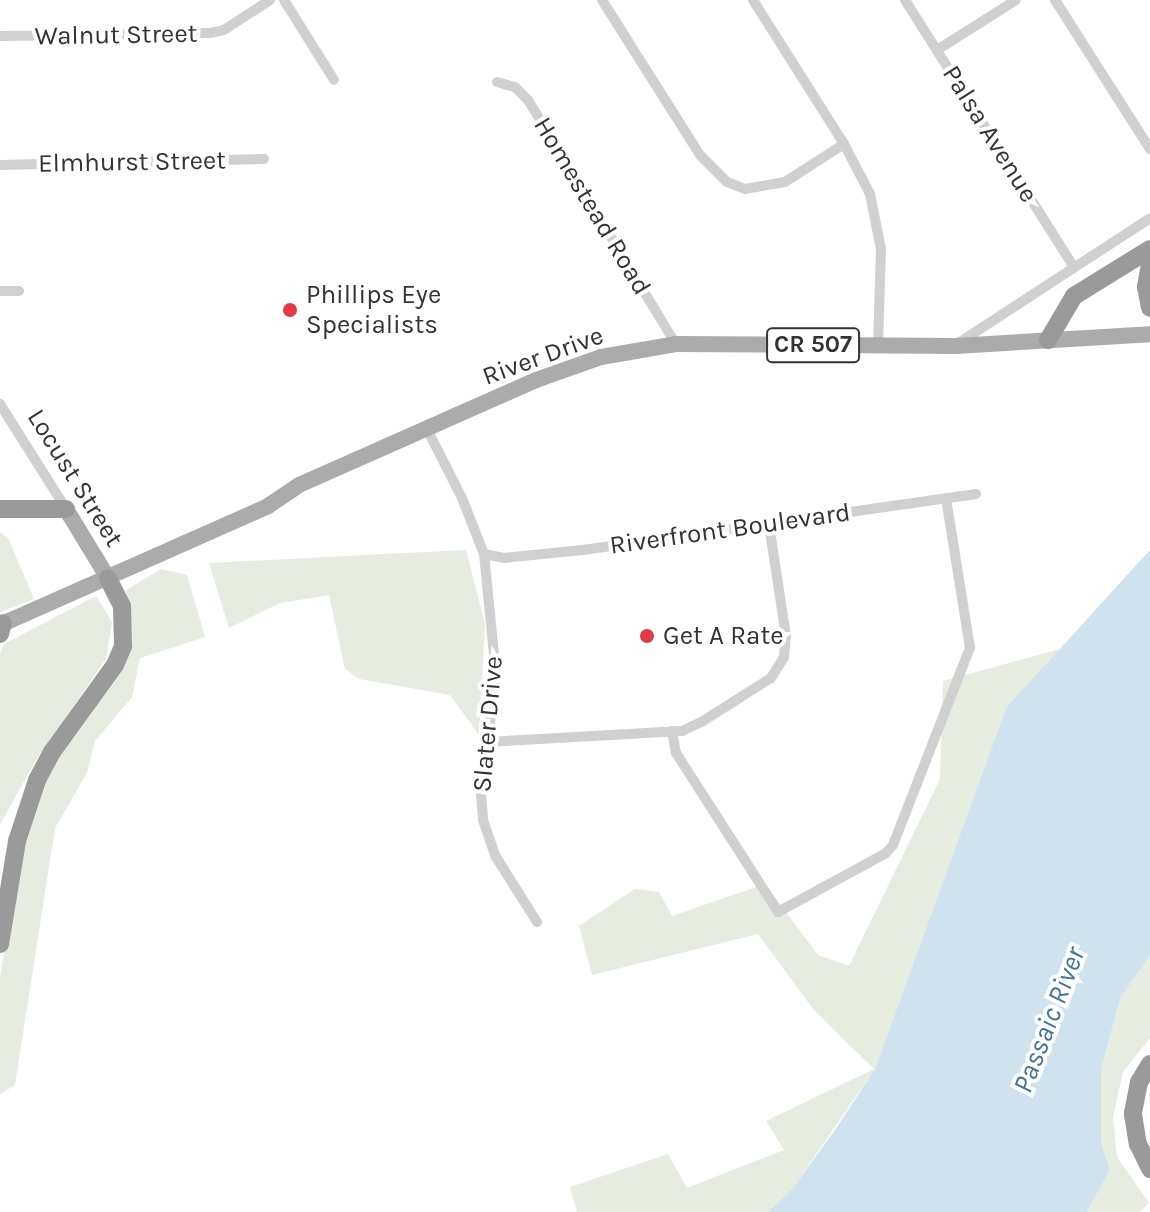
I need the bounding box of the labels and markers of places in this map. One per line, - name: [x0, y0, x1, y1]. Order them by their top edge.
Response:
- place label: Phillips Eye Specialists: [306, 279, 441, 340]
- marker: Phillips Eye Specialists: [281, 301, 299, 319]
- place label: Get A Rate: [663, 620, 784, 652]
- marker: Get A Rate: [638, 627, 656, 645]

